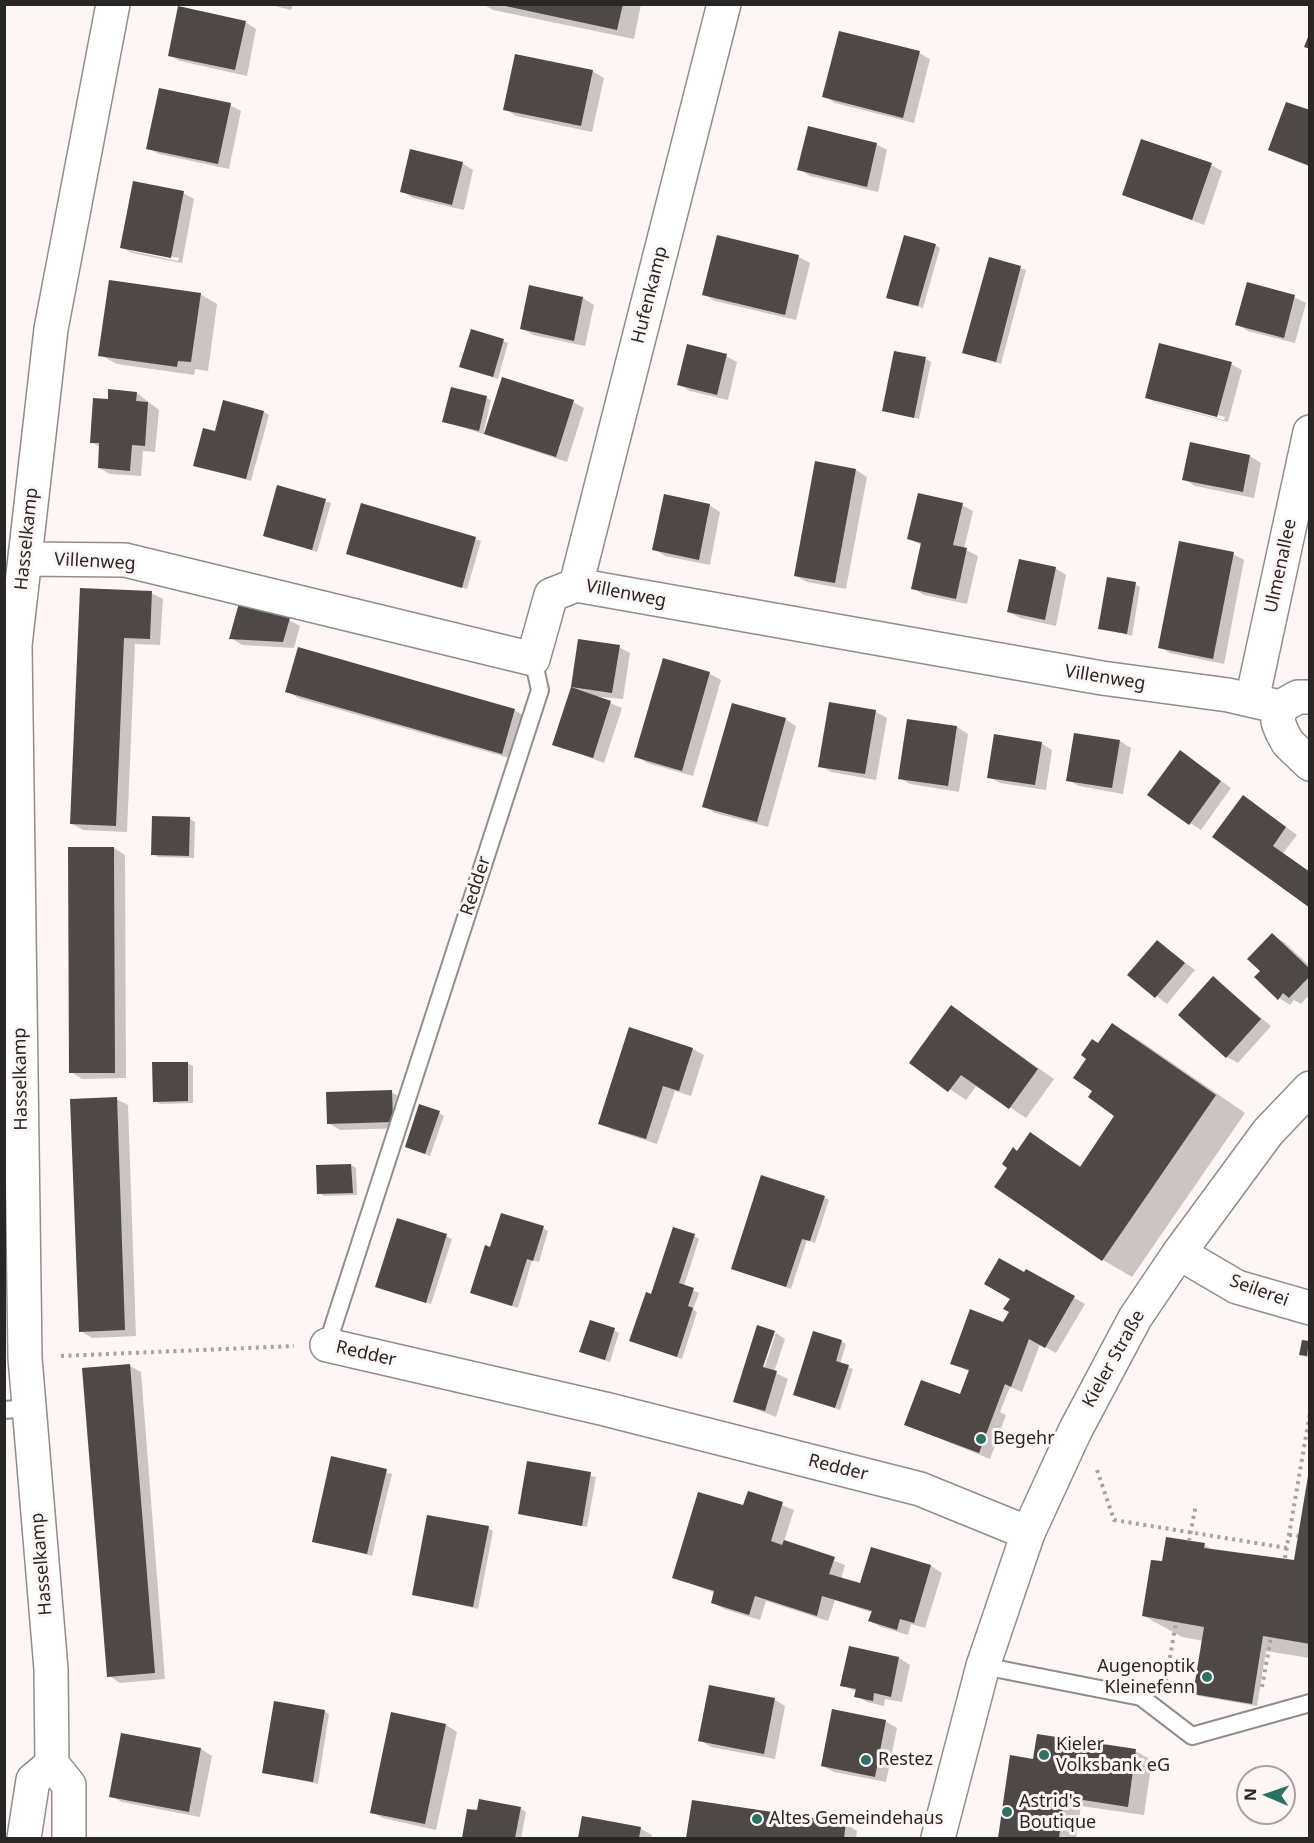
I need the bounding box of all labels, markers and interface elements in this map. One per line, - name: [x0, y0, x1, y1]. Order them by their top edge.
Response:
- street label: Hufenkamp: [627, 244, 673, 346]
- street label: Hasselkamp: [11, 487, 43, 591]
- street label: Ulmenallee: [1260, 517, 1302, 615]
- street label: Villenweg: [54, 549, 136, 575]
- street label: Villenweg: [584, 576, 668, 612]
- street label: Villenweg: [1063, 661, 1147, 695]
- street label: Redder: [456, 854, 496, 918]
- street label: Hasselkamp: [9, 1027, 33, 1131]
- street label: Seilerei: [1226, 1270, 1292, 1312]
- street label: Kieler Straße: [1078, 1307, 1150, 1411]
- street label: Redder: [334, 1337, 398, 1371]
- place label: Begehr: [993, 1428, 1055, 1450]
- marker: Begehr: [974, 1432, 988, 1446]
- street label: Redder: [806, 1450, 870, 1486]
- street label: Hasselkamp: [27, 1512, 57, 1616]
- place label: Augenoptik Kleinefenn: [1097, 1656, 1195, 1698]
- marker: Augenoptik Kleinefenn: [1200, 1670, 1214, 1684]
- place label: Kieler Volksbank eG: [1056, 1734, 1170, 1776]
- marker: Kieler Volksbank eG: [1037, 1748, 1051, 1762]
- place label: Restez: [878, 1749, 933, 1771]
- marker: Restez: [859, 1753, 873, 1767]
- north arrow: [1236, 1765, 1296, 1825]
- text: N: [1239, 1788, 1261, 1801]
- place label: Astrid's Boutique: [1019, 1791, 1096, 1834]
- marker: Astrid's Boutique: [1000, 1805, 1014, 1819]
- place label: Altes Gemeindehaus: [769, 1808, 943, 1830]
- marker: Altes Gemeindehaus: [750, 1812, 764, 1826]

